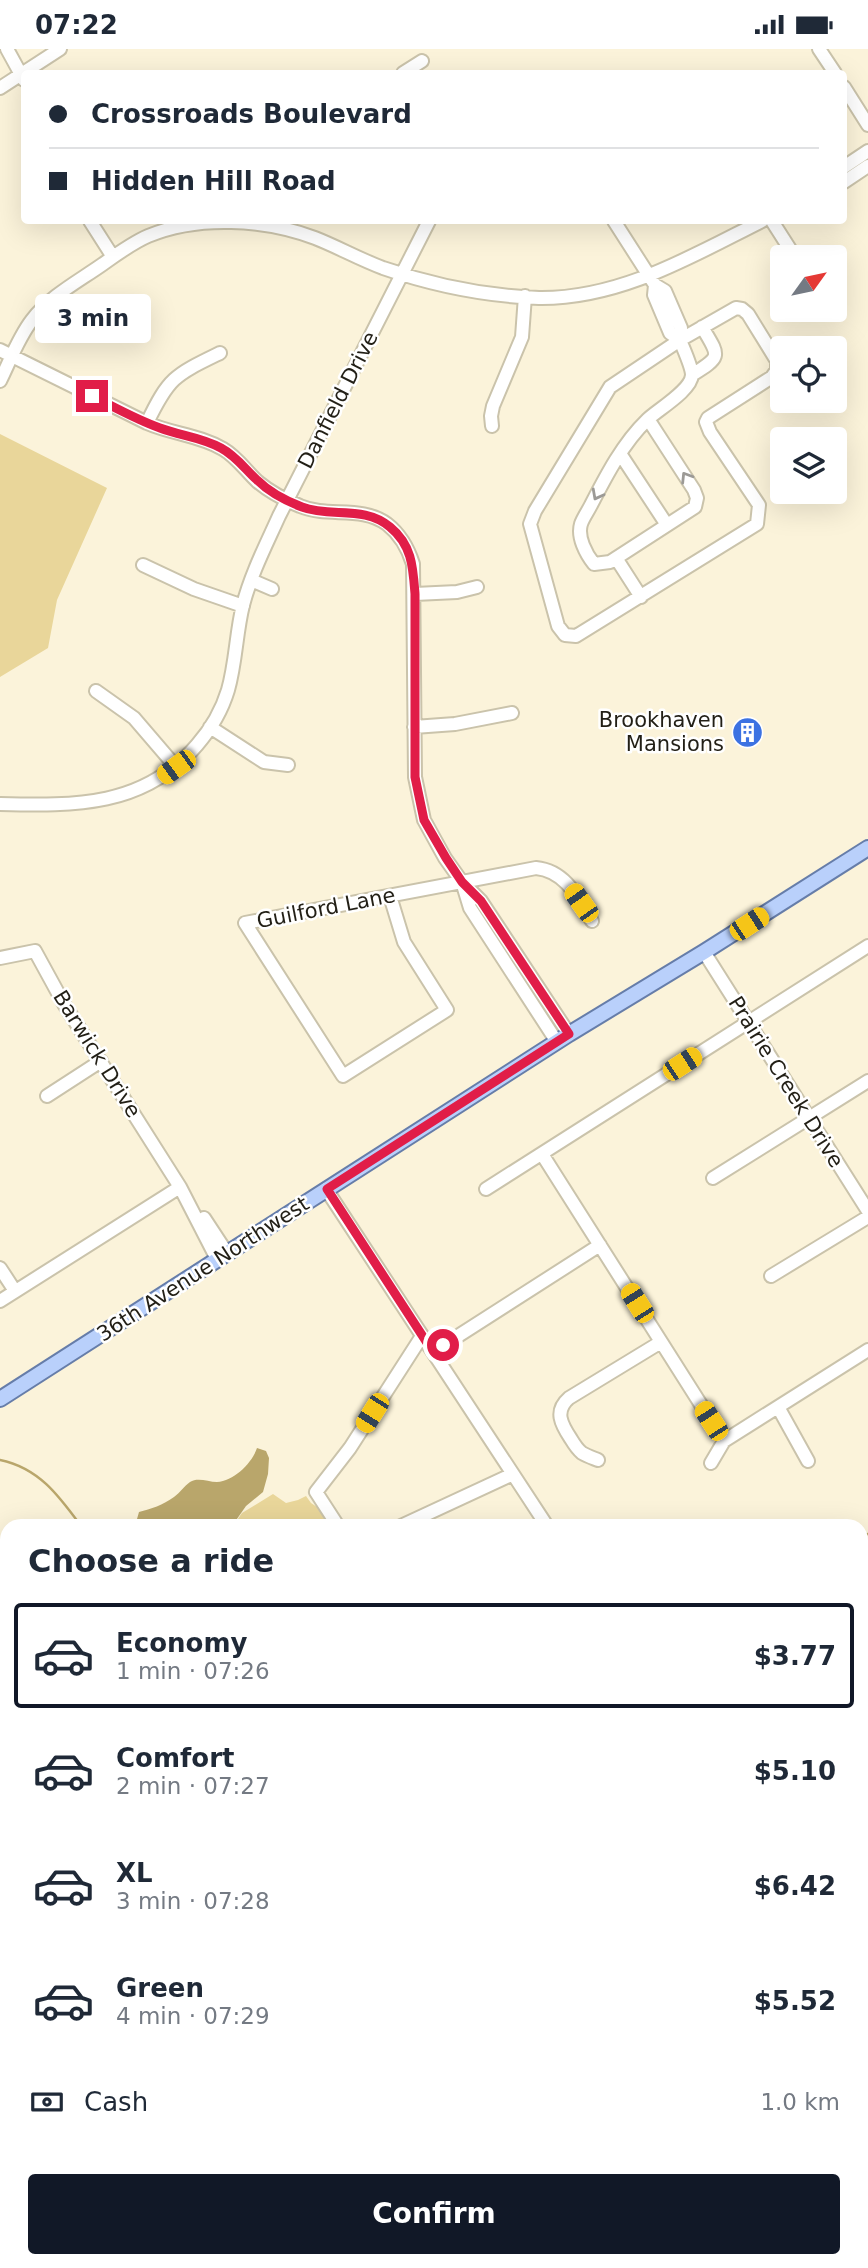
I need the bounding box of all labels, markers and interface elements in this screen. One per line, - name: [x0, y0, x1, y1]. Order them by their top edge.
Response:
- text: 07:22: [35, 10, 118, 40]
- text: Crossroads Boulevard: [91, 99, 412, 129]
- text: Hidden Hill Road: [91, 166, 336, 196]
- north arrow: [770, 245, 847, 322]
- map controls: [770, 245, 847, 504]
- callout: 3 min: [34, 295, 150, 343]
- text: 3 min: [57, 305, 129, 331]
- street label: Danfield Drive: [293, 328, 383, 472]
- button: locate: [770, 336, 847, 413]
- route end: [76, 380, 108, 412]
- button: layers: [770, 427, 847, 504]
- one-way arrow: [681, 471, 694, 484]
- one-way arrow: [591, 488, 605, 501]
- place label: Brookhaven Mansions: [599, 708, 724, 756]
- building icon: Brookhaven Mansions: [730, 715, 764, 749]
- car: [153, 746, 200, 788]
- car: [561, 880, 602, 926]
- street label: Guilford Lane: [255, 883, 397, 933]
- car: [726, 904, 773, 944]
- street label: Barwick Drive: [48, 986, 146, 1122]
- street label: Prairie Creek Drive: [724, 992, 848, 1172]
- car: [659, 1044, 706, 1084]
- street label: 36th Avenue Northwest: [93, 1191, 313, 1347]
- car: [617, 1280, 658, 1326]
- route start: [427, 1329, 459, 1361]
- car: [352, 1390, 393, 1436]
- car: [691, 1398, 732, 1444]
- text: Choose a ride: [28, 1542, 274, 1580]
- icon: car: [32, 1624, 95, 1687]
- text: Economy: [116, 1628, 247, 1658]
- text: $3.77: [754, 1641, 836, 1671]
- text: 1 min · 07:26: [116, 1658, 270, 1684]
- icon: car: [32, 1739, 95, 1802]
- text: Comfort: [116, 1743, 234, 1773]
- text: $5.10: [754, 1756, 836, 1786]
- text: 2 min · 07:27: [116, 1773, 270, 1799]
- icon: car: [32, 1854, 95, 1917]
- text: XL: [116, 1858, 153, 1888]
- text: $6.42: [754, 1871, 836, 1901]
- text: 3 min · 07:28: [116, 1888, 270, 1914]
- icon: car: [32, 1969, 95, 2032]
- text: Green: [116, 1973, 204, 2003]
- text: $5.52: [754, 1986, 836, 2016]
- text: 4 min · 07:29: [116, 2003, 270, 2029]
- icon: cash: [28, 2083, 66, 2121]
- text: Cash: [84, 2087, 148, 2117]
- text: 1.0 km: [760, 2089, 840, 2115]
- button: Confirm: [28, 2174, 840, 2254]

